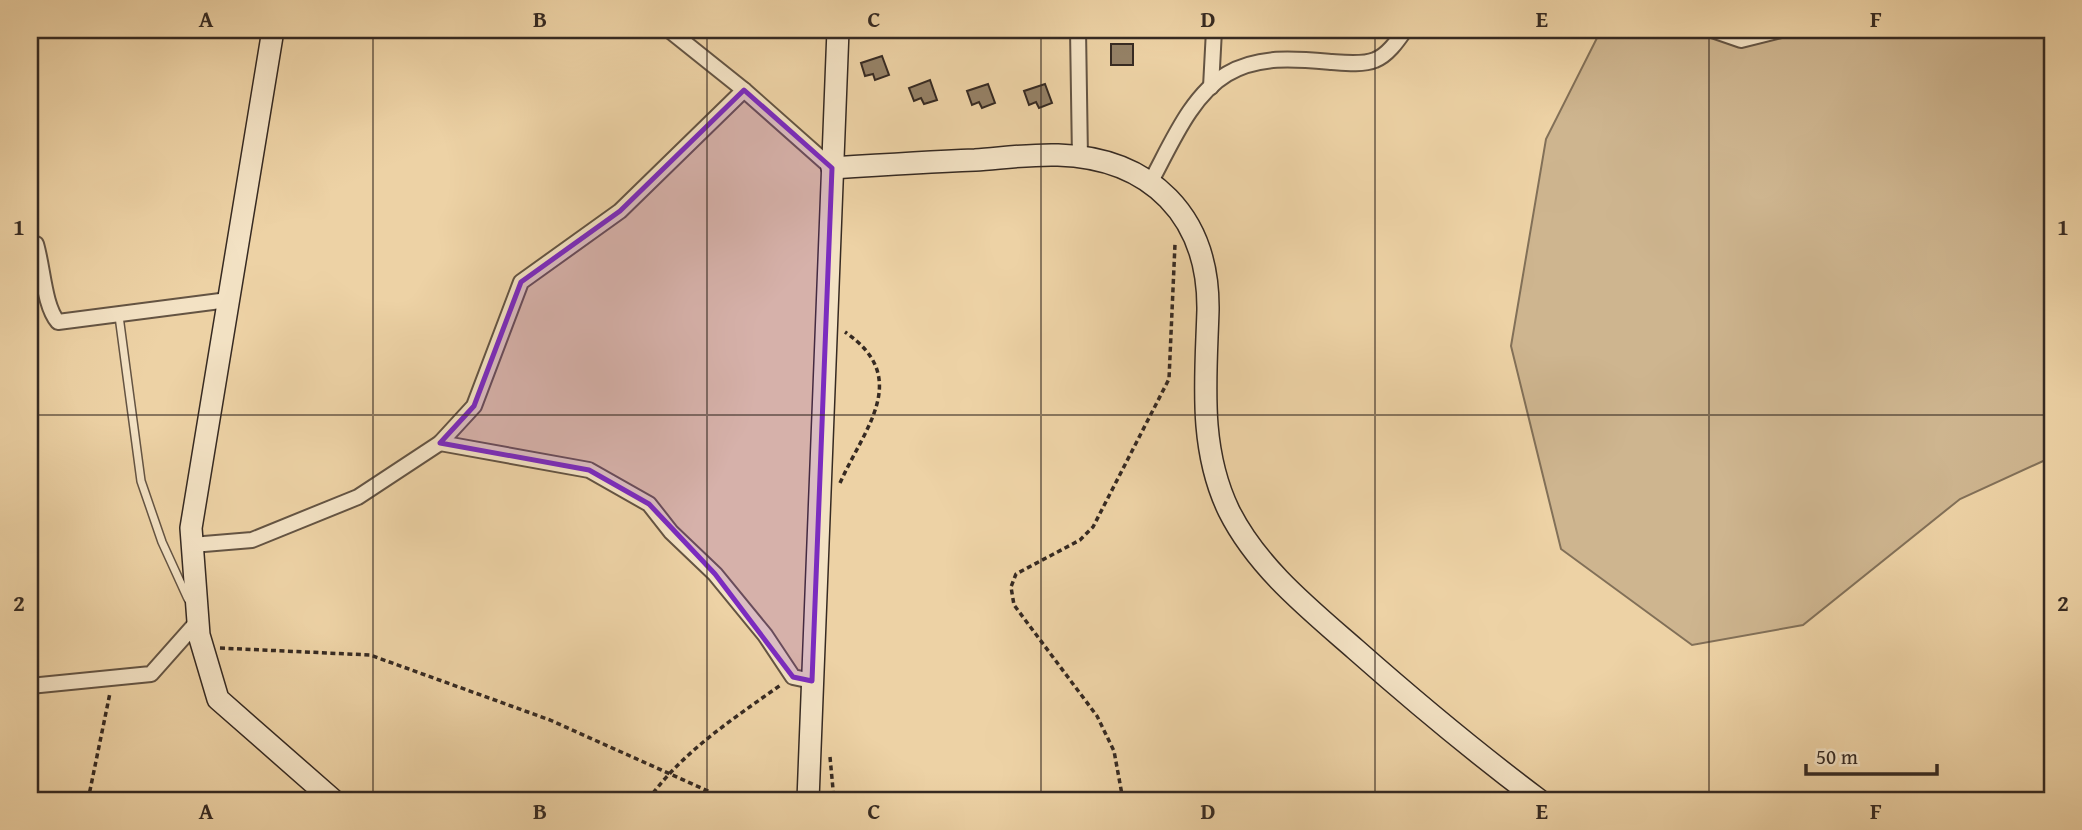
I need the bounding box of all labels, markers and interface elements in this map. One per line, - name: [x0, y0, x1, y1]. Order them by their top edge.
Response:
- text: A: [199, 2, 214, 35]
- text: B: [533, 2, 547, 35]
- text: C: [867, 2, 881, 35]
- text: D: [1201, 2, 1216, 35]
- text: E: [1536, 2, 1548, 35]
- text: F: [1870, 2, 1882, 35]
- text: 1: [13, 210, 25, 243]
- text: 1: [2057, 210, 2069, 243]
- text: 2: [13, 586, 25, 619]
- text: 2: [2057, 586, 2069, 619]
- scale bar: [1806, 732, 1937, 776]
- text: 50 m: [1816, 741, 1858, 772]
- text: A: [199, 794, 214, 827]
- text: B: [533, 794, 547, 827]
- text: C: [867, 794, 881, 827]
- text: D: [1201, 794, 1216, 827]
- text: E: [1536, 794, 1548, 827]
- text: F: [1870, 794, 1882, 827]

